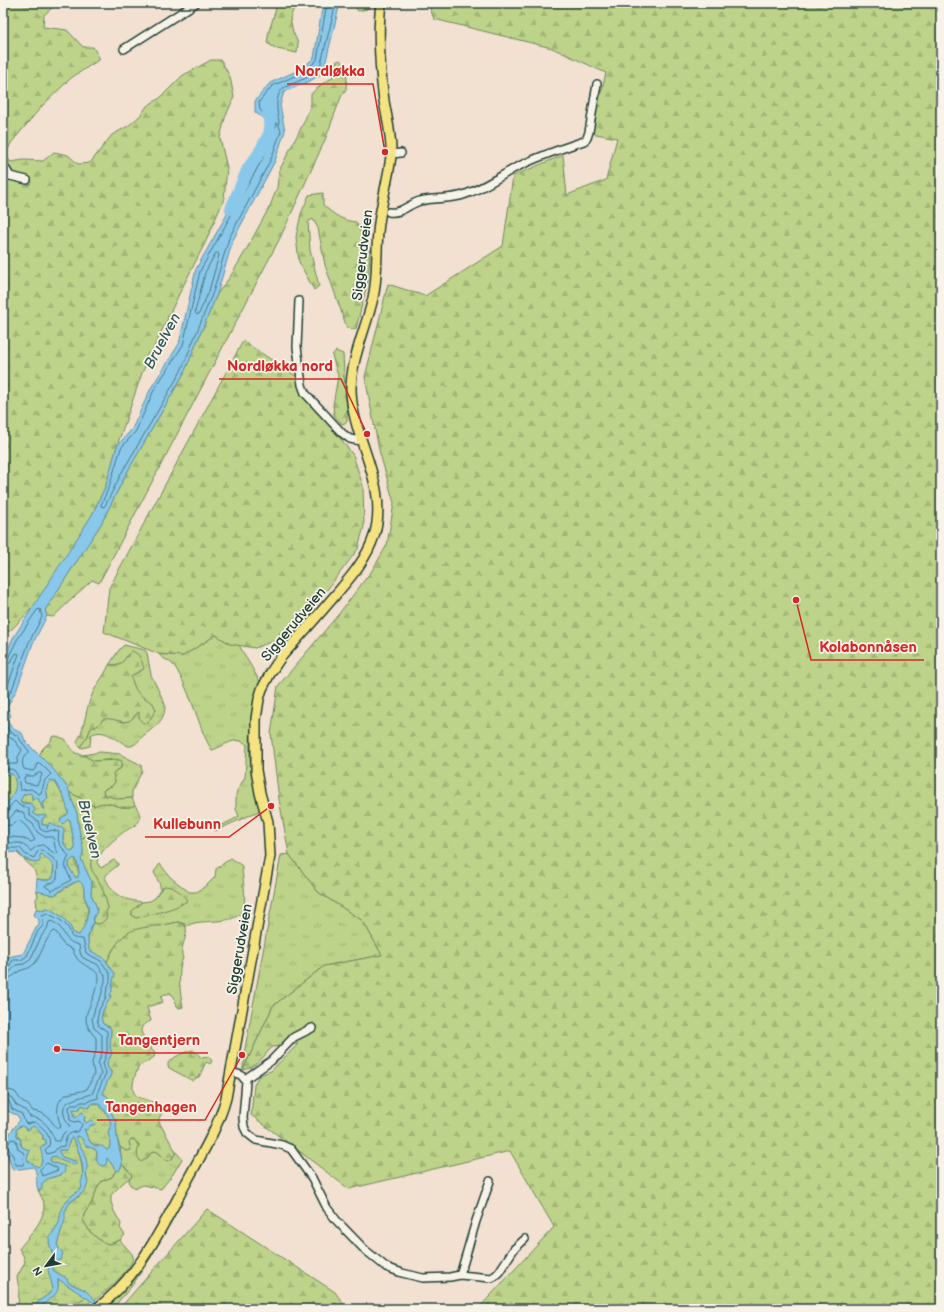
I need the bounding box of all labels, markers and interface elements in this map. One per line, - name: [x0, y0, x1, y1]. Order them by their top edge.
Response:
- callout: Nordløkka: [287, 57, 373, 84]
- text: Nordløkka: [295, 62, 365, 81]
- street label: Siggerudveien: [348, 209, 377, 301]
- water label: Bruelven: [140, 310, 185, 372]
- callout: Nordløkka nord: [219, 352, 341, 379]
- text: Nordløkka nord: [227, 357, 333, 376]
- street label: Siggerudveien: [257, 584, 329, 665]
- callout: Kolabonnåsen: [811, 633, 924, 660]
- text: Kolabonnåsen: [819, 638, 917, 657]
- water label: Bruelven: [73, 798, 106, 861]
- callout: Kullebunn: [145, 810, 229, 837]
- text: Kullebunn: [153, 815, 221, 834]
- street label: Siggerudveien: [223, 902, 256, 996]
- callout: Tangentjern: [110, 1026, 208, 1053]
- text: Tangentjern: [118, 1031, 200, 1050]
- callout: Tangenhagen: [97, 1093, 205, 1120]
- text: Tangenhagen: [105, 1098, 197, 1117]
- north arrow: [26, 1246, 66, 1286]
- text: N: [30, 1264, 46, 1278]

